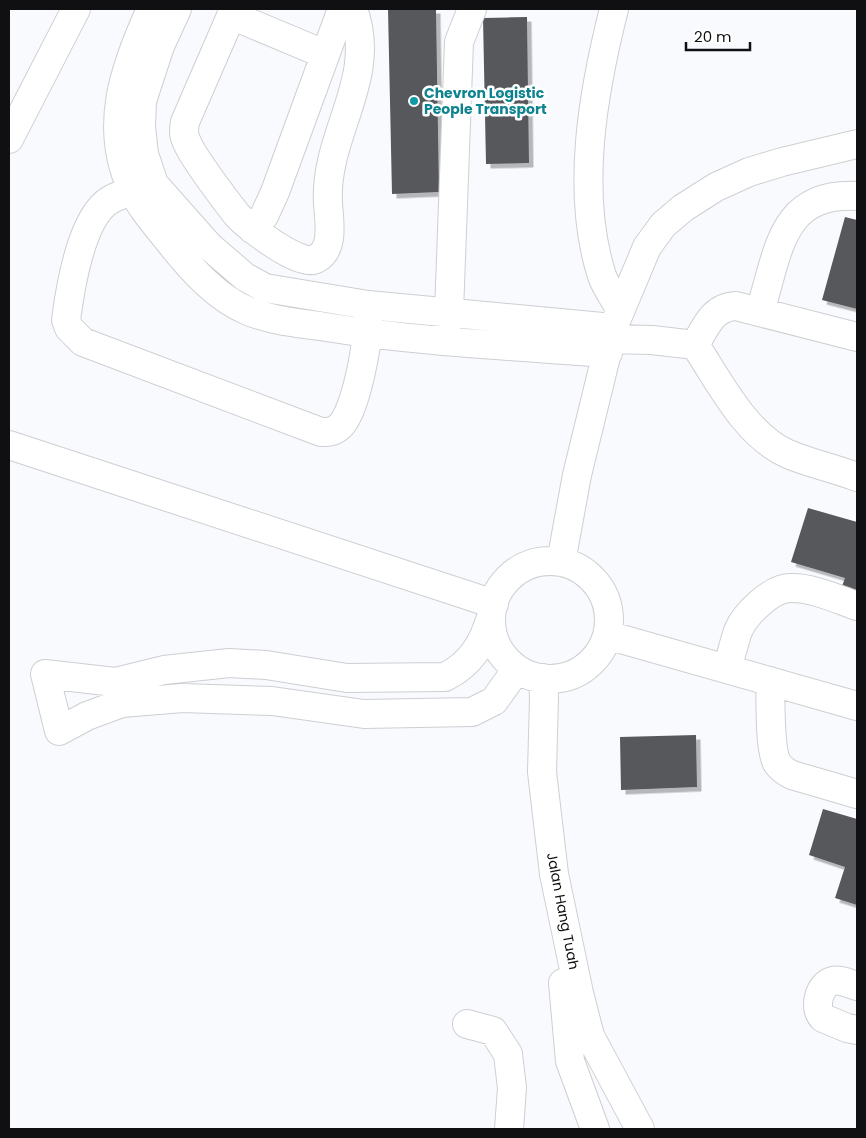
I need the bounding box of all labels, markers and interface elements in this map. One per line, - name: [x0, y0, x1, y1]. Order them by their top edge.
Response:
- scale bar: [686, 20, 750, 52]
- text: 20 m: [694, 26, 732, 47]
- place label: Chevron Logistic People Transport: [424, 83, 547, 119]
- marker: Chevron Logistic People Transport: [408, 95, 420, 107]
- street label: Jalan Hang Tuah: [542, 851, 584, 971]

